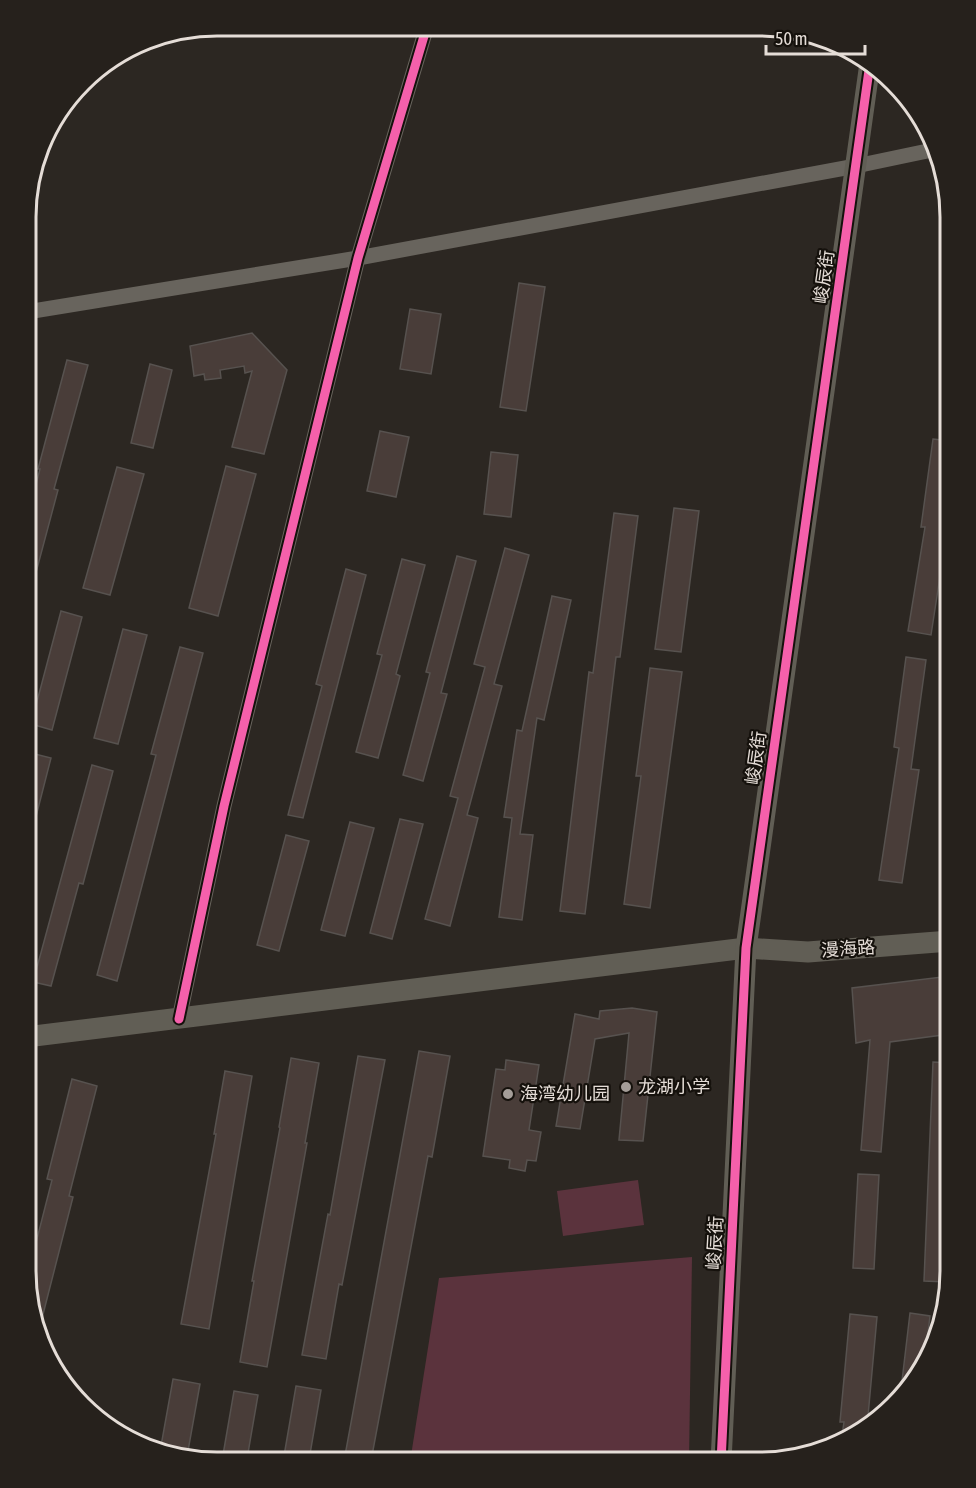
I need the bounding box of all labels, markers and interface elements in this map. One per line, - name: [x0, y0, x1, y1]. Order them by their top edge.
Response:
- scale bar: [766, 18, 865, 56]
- text: 50 m: [775, 28, 807, 49]
- street label: 峻辰街: [809, 249, 838, 305]
- street label: 峻辰街: [741, 730, 770, 786]
- street label: 漫海路: [820, 936, 876, 961]
- place label: 龙湖小学: [638, 1076, 710, 1097]
- marker: 龙湖小学: [619, 1080, 633, 1094]
- place label: 海湾幼儿园: [520, 1083, 610, 1104]
- marker: 海湾幼儿园: [501, 1087, 515, 1101]
- street label: 峻辰街: [703, 1215, 726, 1270]

